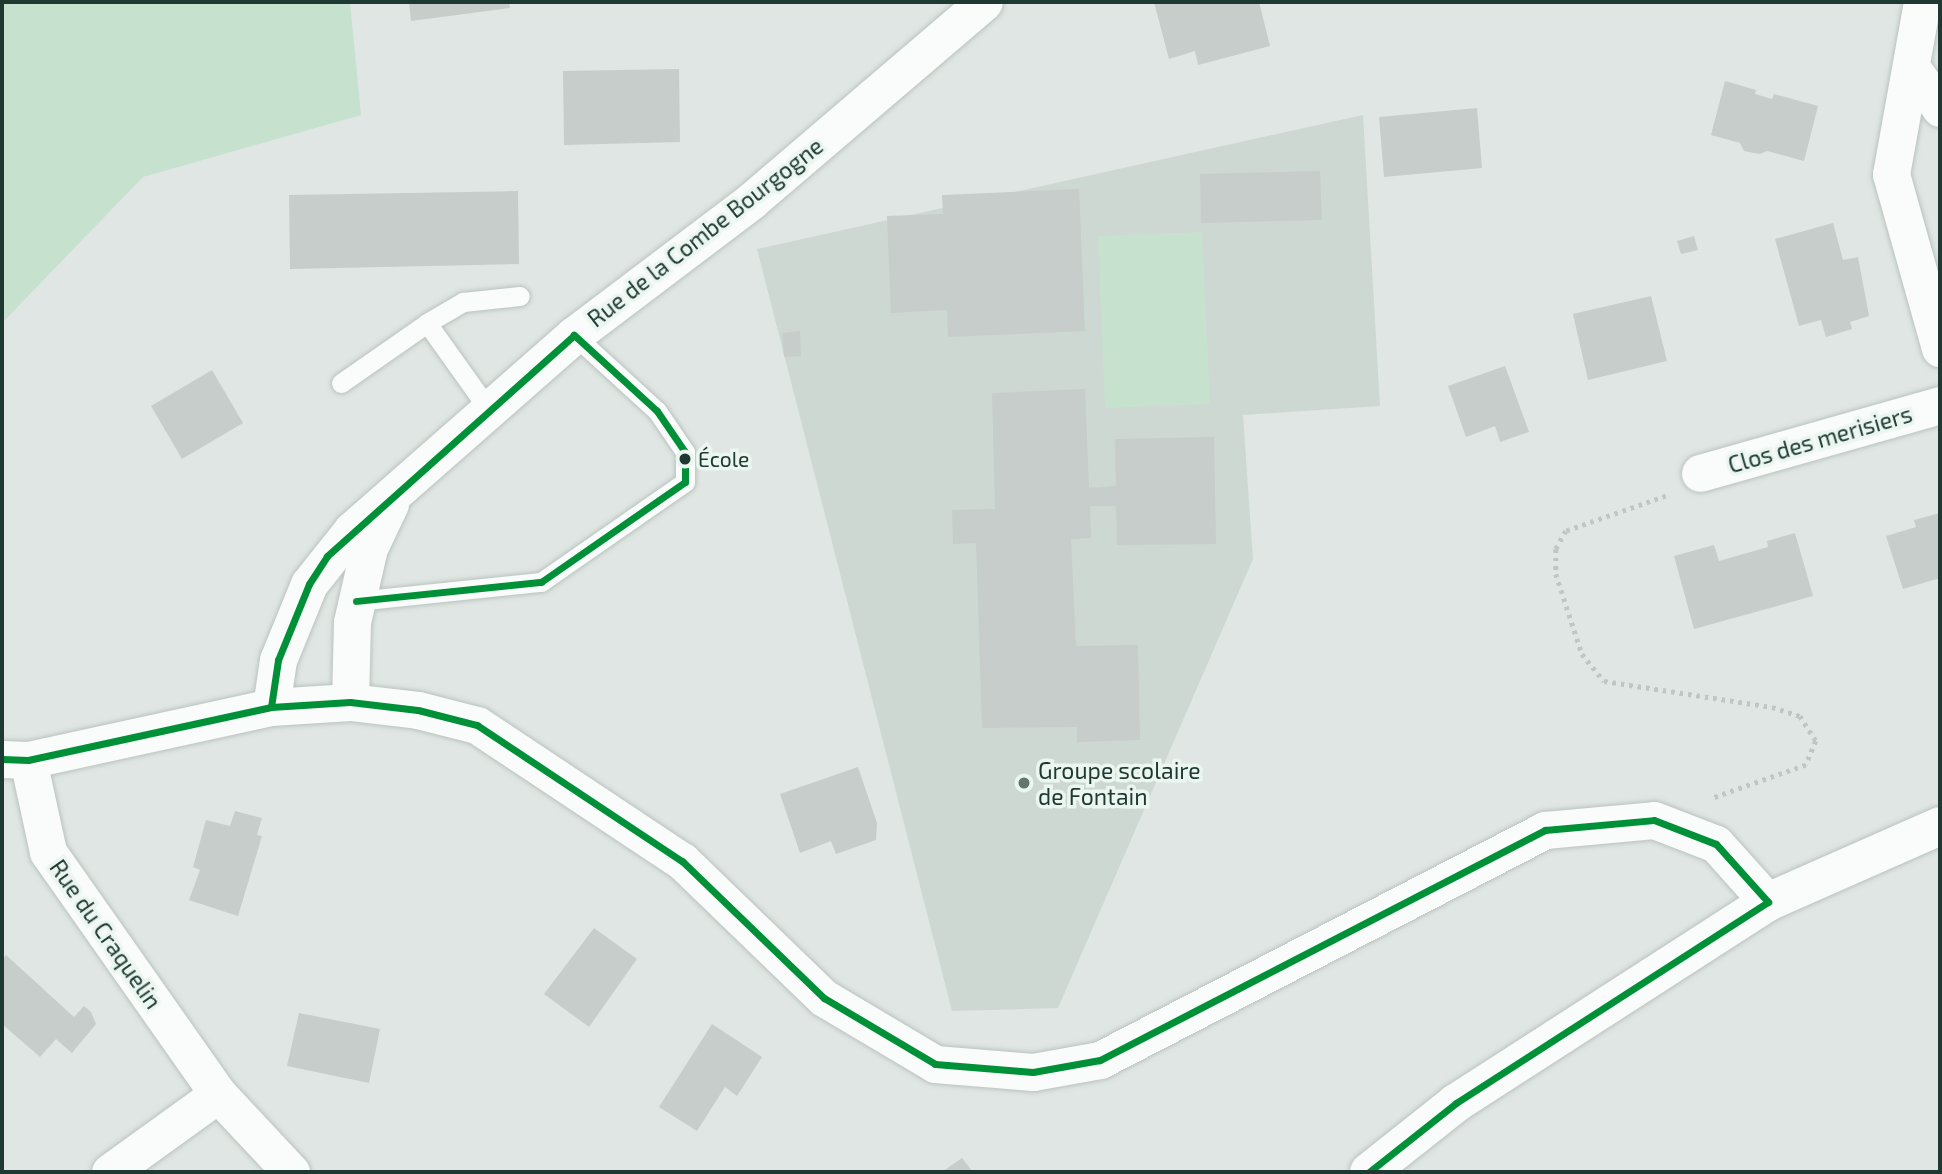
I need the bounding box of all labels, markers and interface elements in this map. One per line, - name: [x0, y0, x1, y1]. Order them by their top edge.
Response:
- street label: Rue de la Combe Bourgogne: [582, 132, 828, 332]
- street label: Clos des merisiers: [1725, 400, 1915, 478]
- place label: École: [698, 446, 749, 472]
- marker: École: [678, 452, 692, 466]
- place label: Groupe scolaire de Fontain: [1038, 756, 1201, 810]
- marker: Groupe scolaire de Fontain: [1016, 775, 1032, 791]
- street label: Rue du Craquelin: [44, 854, 168, 1014]

